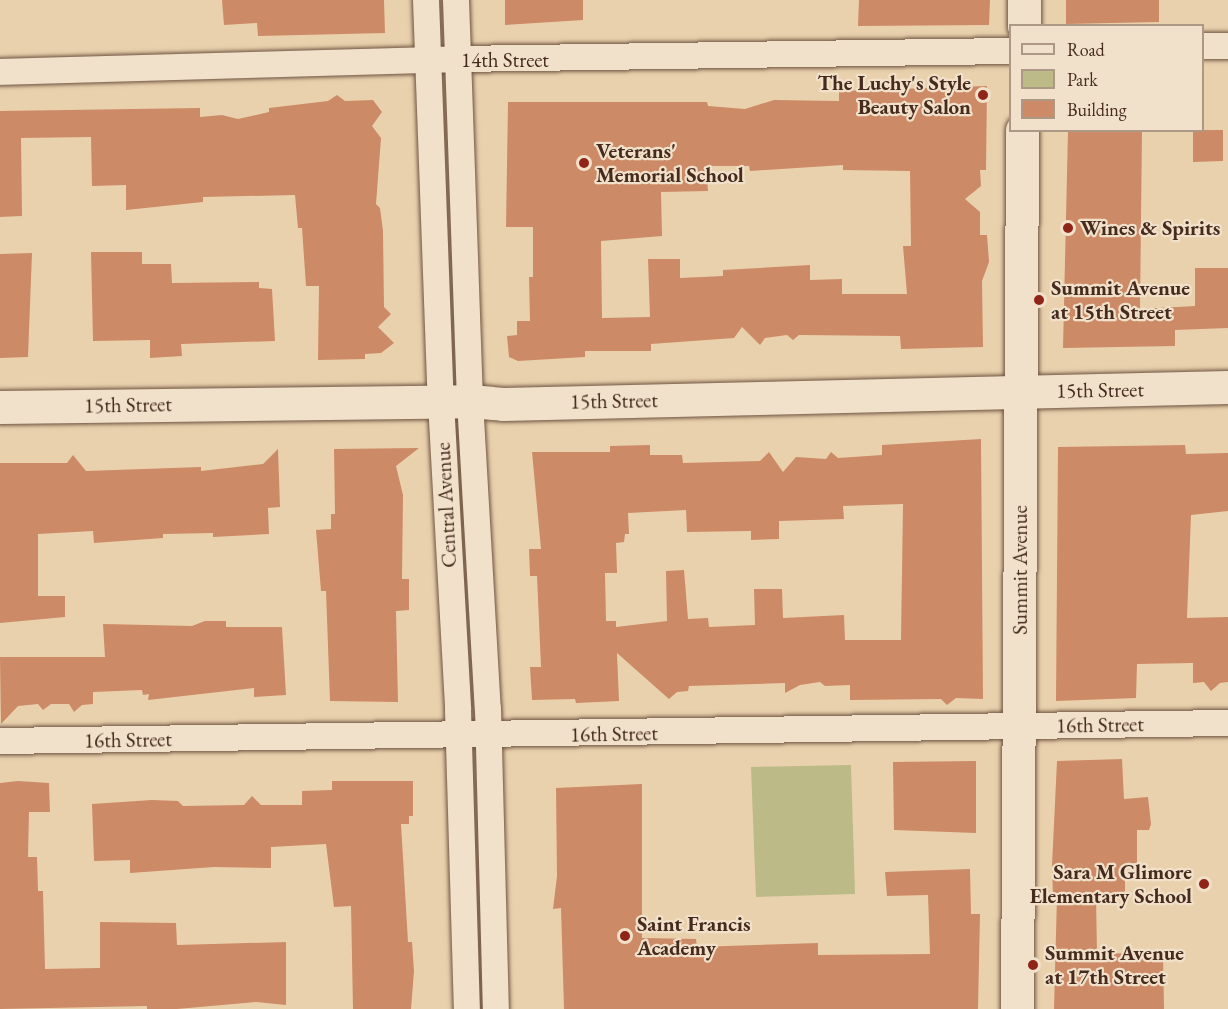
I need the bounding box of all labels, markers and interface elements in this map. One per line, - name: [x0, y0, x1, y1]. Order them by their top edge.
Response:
- legend: [1009, 24, 1204, 132]
- text: Road: [1067, 38, 1105, 61]
- street label: 14th Street: [461, 47, 549, 73]
- text: Park: [1067, 68, 1098, 91]
- place label: The Luchy's Style Beauty Salon: [817, 70, 971, 120]
- marker: The Luchy's Style Beauty Salon: [976, 88, 990, 102]
- text: Building: [1067, 98, 1127, 121]
- place label: Veterans' Memorial School: [596, 138, 744, 188]
- marker: Veterans' Memorial School: [577, 156, 591, 170]
- place label: Wines & Spirits: [1080, 215, 1220, 241]
- marker: Wines & Spirits: [1061, 221, 1075, 235]
- place label: Summit Avenue at 15th Street: [1051, 275, 1190, 325]
- marker: Summit Avenue at 15th Street: [1032, 293, 1046, 307]
- street label: 15th Street: [1056, 377, 1144, 403]
- street label: 15th Street: [570, 388, 658, 414]
- street label: 15th Street: [84, 392, 172, 418]
- street label: Central Avenue: [430, 442, 462, 568]
- street label: Summit Avenue: [1007, 505, 1033, 635]
- street label: 16th Street: [1056, 712, 1144, 738]
- street label: 16th Street: [570, 721, 658, 747]
- street label: 16th Street: [84, 727, 172, 753]
- place label: Sara M Glimore Elementary School: [1030, 859, 1192, 909]
- marker: Sara M Glimore Elementary School: [1197, 877, 1211, 891]
- place label: Saint Francis Academy: [637, 911, 751, 961]
- marker: Saint Francis Academy: [618, 929, 632, 943]
- place label: Summit Avenue at 17th Street: [1045, 940, 1184, 990]
- marker: Summit Avenue at 17th Street: [1026, 958, 1040, 972]

